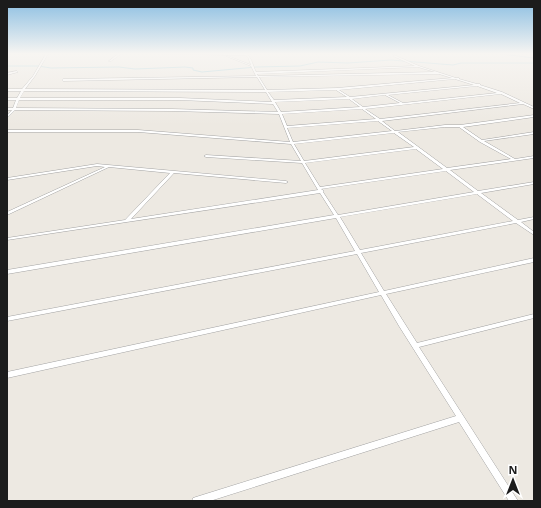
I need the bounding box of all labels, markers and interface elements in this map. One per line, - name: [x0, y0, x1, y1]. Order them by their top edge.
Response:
- north arrow: [493, 460, 533, 500]
- text: N: [509, 462, 517, 477]

